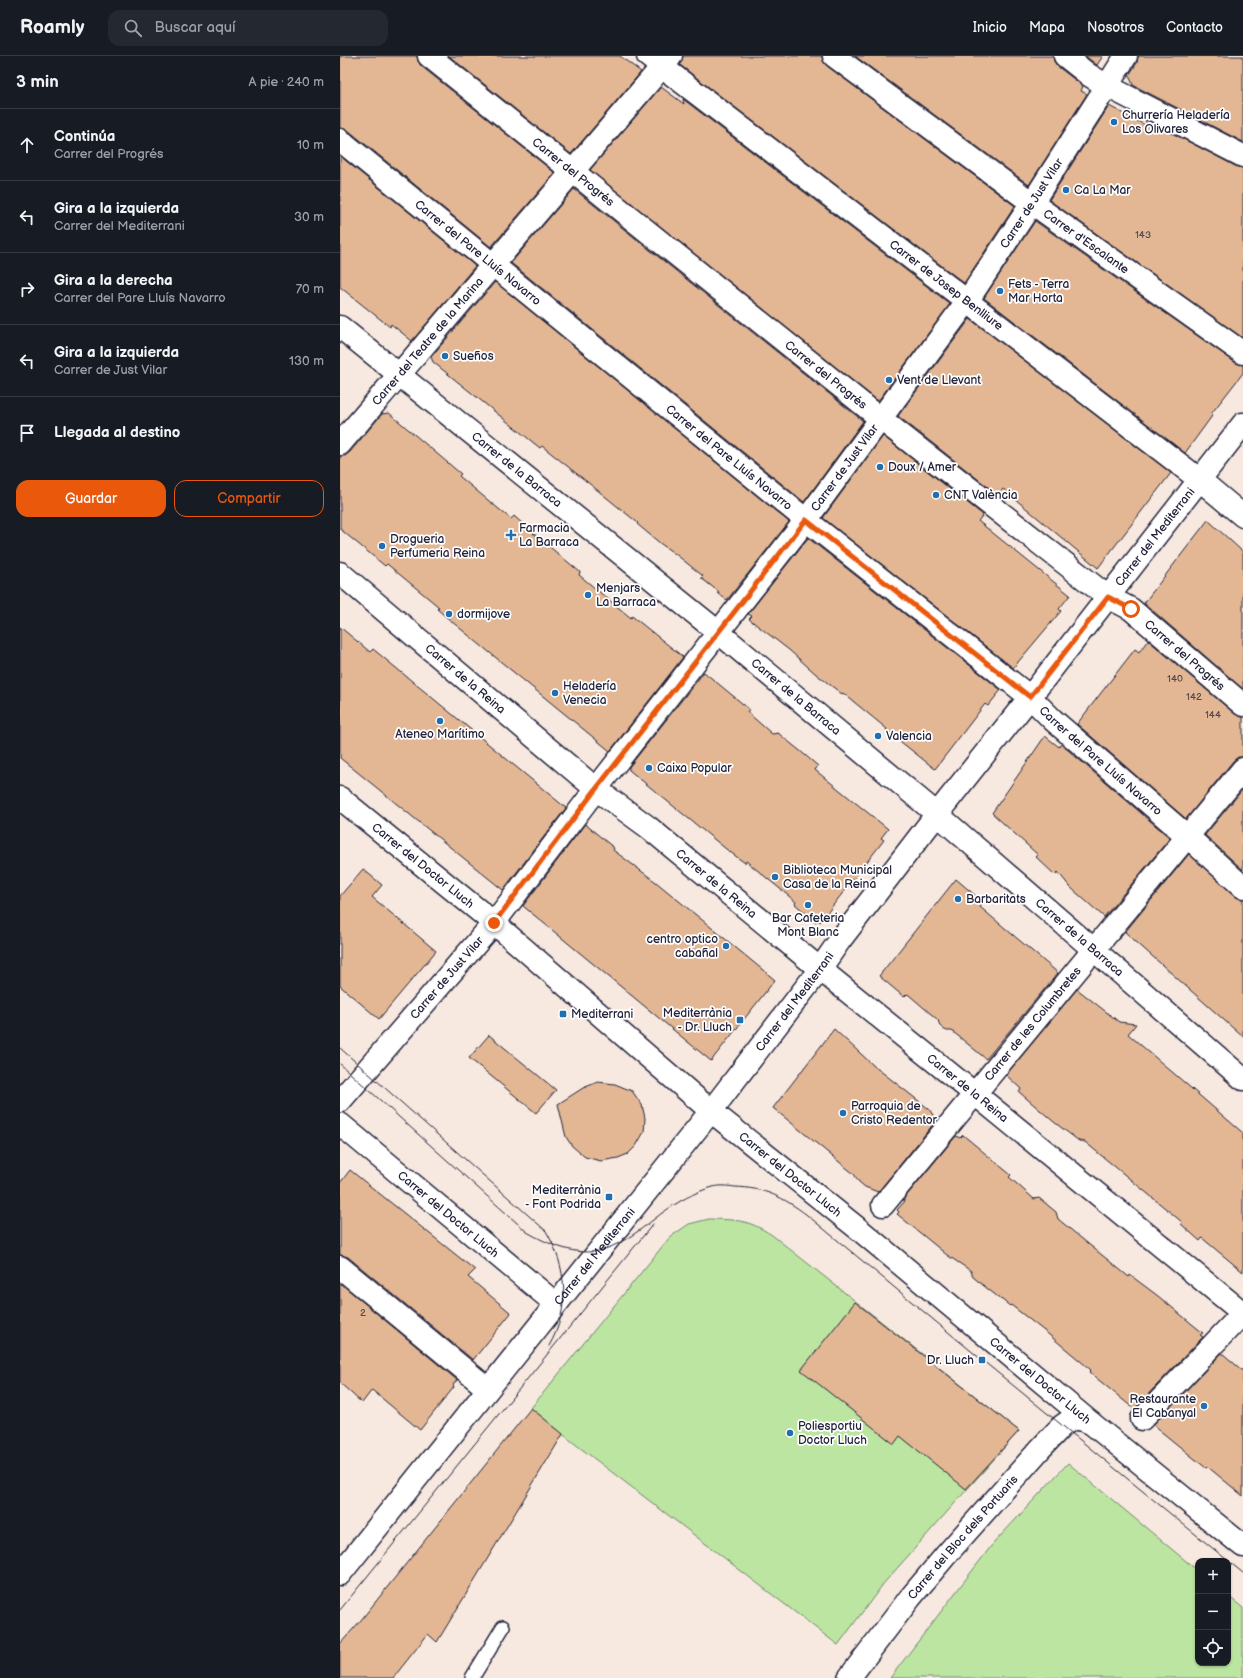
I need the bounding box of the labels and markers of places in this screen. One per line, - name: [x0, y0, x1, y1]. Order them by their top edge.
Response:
- place label: Churrería Heladería Los Olivares: [1122, 108, 1230, 137]
- marker: Churrería Heladería Los Olivares: [1109, 117, 1119, 127]
- place label: Ca La Mar: [1074, 183, 1131, 198]
- marker: Ca La Mar: [1061, 185, 1071, 195]
- place label: Fets - Terra Mar Horta: [1008, 277, 1069, 306]
- marker: Fets - Terra Mar Horta: [995, 286, 1005, 296]
- place label: Sueños: [453, 349, 494, 364]
- marker: Sueños: [440, 351, 450, 361]
- place label: Vent de Llevant: [897, 373, 981, 388]
- marker: Vent de Llevant: [884, 375, 894, 385]
- place label: Doux / Amer: [888, 460, 957, 475]
- marker: Doux / Amer: [875, 462, 885, 472]
- place label: CNT València: [944, 488, 1018, 503]
- marker: CNT València: [931, 490, 941, 500]
- place label: Farmacia La Barraca: [519, 521, 579, 550]
- marker: Farmacia La Barraca: [506, 530, 516, 540]
- place label: Drogueria Perfumeria Reina: [390, 532, 485, 561]
- marker: Drogueria Perfumeria Reina: [377, 541, 387, 551]
- place label: Menjars La Barraca: [596, 581, 656, 610]
- marker: Menjars La Barraca: [583, 590, 593, 600]
- place label: dormijove: [457, 607, 510, 622]
- marker: dormijove: [444, 609, 454, 619]
- place label: Heladería Venecia: [563, 679, 616, 708]
- marker: Heladería Venecia: [550, 688, 560, 698]
- marker: Ateneo Marítimo: [435, 716, 445, 726]
- place label: Ateneo Marítimo: [395, 727, 485, 742]
- place label: Valencia: [886, 729, 932, 744]
- marker: Valencia: [873, 731, 883, 741]
- place label: Caixa Popular: [657, 761, 732, 776]
- marker: Caixa Popular: [644, 763, 654, 773]
- place label: Biblioteca Municipal Casa de la Reina: [783, 863, 892, 892]
- marker: Biblioteca Municipal Casa de la Reina: [770, 872, 780, 882]
- place label: Barbaritats: [966, 892, 1026, 907]
- marker: Barbaritats: [953, 894, 963, 904]
- marker: Bar Cafeteria Mont Blanc: [803, 900, 813, 910]
- place label: Bar Cafeteria Mont Blanc: [772, 911, 845, 940]
- place label: centro optico cabañal: [647, 932, 718, 961]
- marker: centro optico cabañal: [721, 941, 731, 951]
- place label: Mediterrània - Dr. Lluch: [663, 1006, 732, 1035]
- place label: Mediterrani: [571, 1007, 634, 1022]
- marker: Mediterrani: [558, 1009, 568, 1019]
- marker: Mediterrània - Dr. Lluch: [735, 1015, 745, 1025]
- place label: Parroquia de Cristo Redentor: [851, 1099, 938, 1128]
- marker: Parroquia de Cristo Redentor: [838, 1108, 848, 1118]
- place label: Mediterrània - Font Podrida: [525, 1183, 601, 1212]
- marker: Mediterrània - Font Podrida: [604, 1192, 614, 1202]
- place label: Dr. Lluch: [927, 1353, 974, 1368]
- marker: Dr. Lluch: [977, 1355, 987, 1365]
- place label: Restaurante El Cabanyal: [1130, 1392, 1196, 1421]
- marker: Restaurante El Cabanyal: [1199, 1401, 1209, 1411]
- place label: Poliesportiu Doctor Lluch: [798, 1419, 867, 1448]
- marker: Poliesportiu Doctor Lluch: [785, 1428, 795, 1438]

